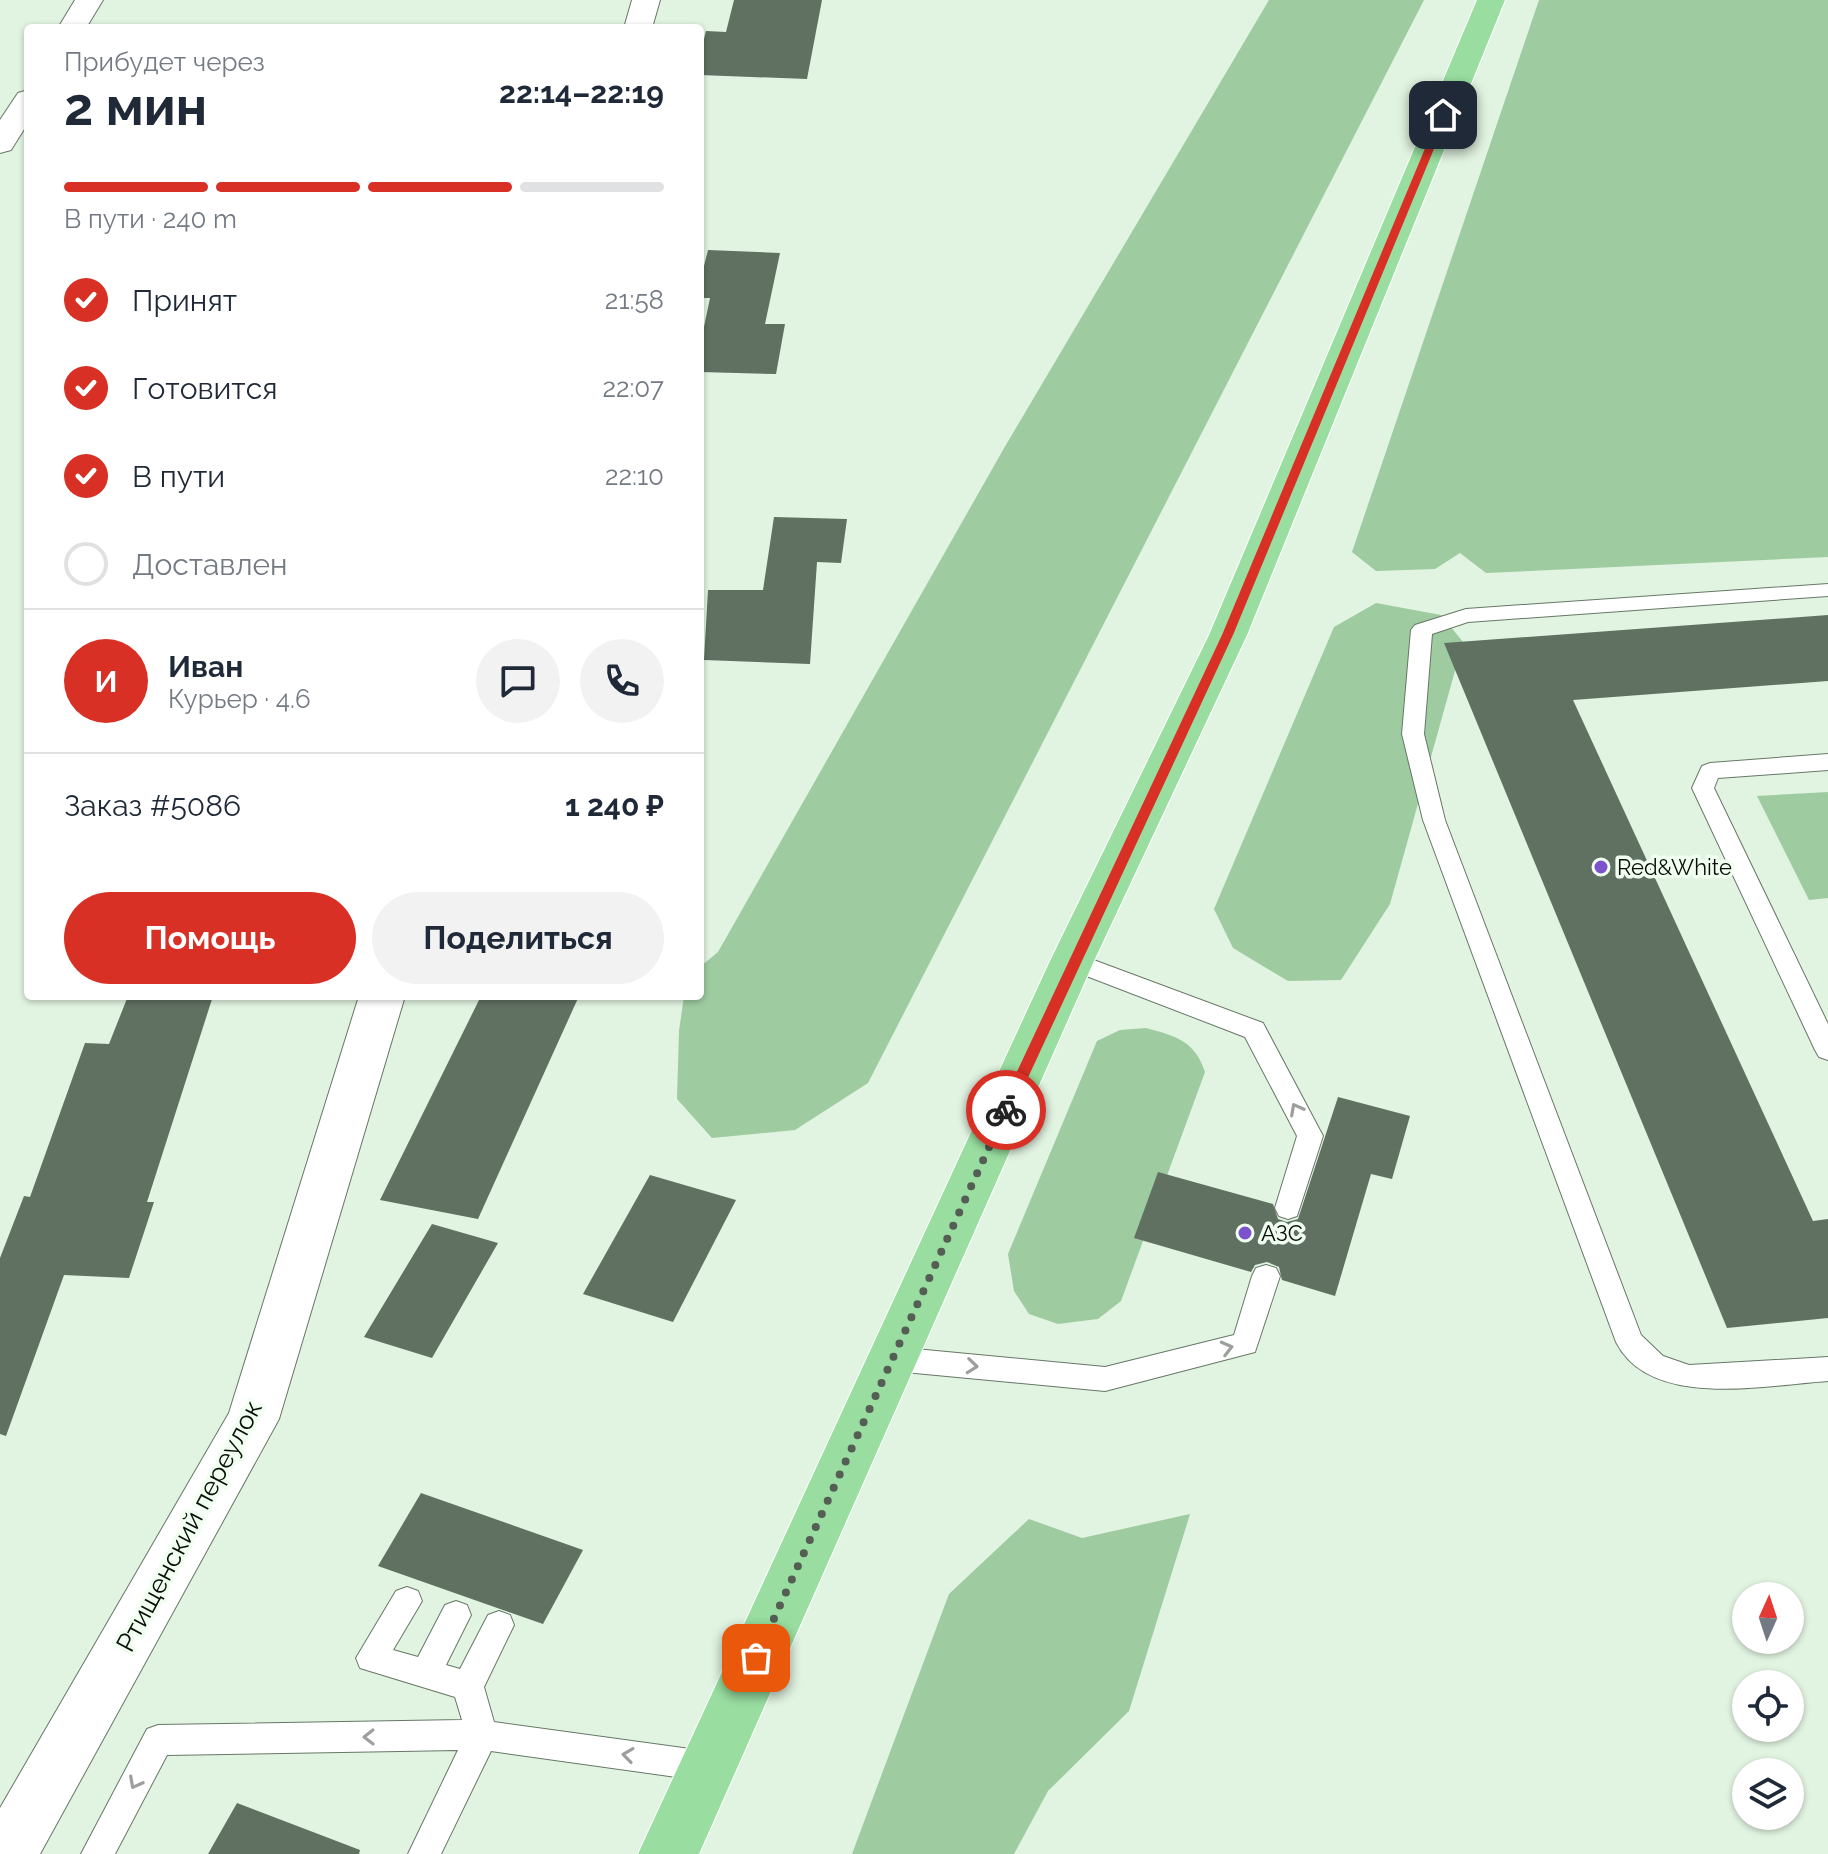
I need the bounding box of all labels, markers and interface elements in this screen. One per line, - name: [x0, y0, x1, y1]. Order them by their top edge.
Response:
- text: Прибудет через: [64, 47, 265, 77]
- text: 22:14–22:19: [499, 75, 664, 110]
- text: 2 мин: [64, 76, 207, 137]
- pin: [1409, 81, 1477, 149]
- icon: home: [1421, 93, 1465, 137]
- text: В пути · 240 m: [64, 204, 237, 234]
- icon: check: [64, 278, 108, 322]
- text: Принят: [132, 283, 237, 318]
- text: 21:58: [605, 285, 664, 315]
- icon: check: [64, 366, 108, 410]
- text: Готовится: [132, 371, 278, 406]
- text: 22:07: [602, 373, 664, 403]
- icon: check: [64, 454, 108, 498]
- text: В пути: [132, 459, 225, 494]
- text: 22:10: [605, 461, 664, 491]
- text: Доставлен: [132, 547, 288, 582]
- button: chat: [476, 639, 560, 723]
- button: phone: [580, 639, 664, 723]
- text: Иван: [168, 649, 243, 684]
- text: И: [94, 664, 118, 699]
- text: Курьер · 4.6: [168, 684, 311, 714]
- text: Заказ #5086: [64, 788, 241, 823]
- text: 1 240 ₽: [565, 788, 664, 823]
- place label: Red&White: [1617, 854, 1732, 880]
- marker: Red&White: [1592, 858, 1610, 876]
- button: Помощь: [64, 892, 356, 984]
- button: Поделиться: [372, 892, 664, 984]
- courier: [966, 1070, 1046, 1150]
- icon: bike: [984, 1088, 1028, 1132]
- one-way arrow: [1291, 1103, 1306, 1118]
- place label: АЗС: [1261, 1220, 1303, 1246]
- marker: АЗС: [1236, 1224, 1254, 1242]
- one-way arrow: [1220, 1341, 1234, 1358]
- one-way arrow: [966, 1358, 979, 1375]
- street label: Ртищенский переулок: [110, 1395, 268, 1657]
- north arrow: [1732, 1582, 1804, 1654]
- map controls: [1732, 1582, 1804, 1830]
- pin: [722, 1624, 790, 1692]
- icon: bag: [734, 1636, 778, 1680]
- button: locate: [1732, 1670, 1804, 1742]
- one-way arrow: [362, 1728, 375, 1745]
- one-way arrow: [621, 1747, 635, 1764]
- button: layers: [1732, 1758, 1804, 1830]
- one-way arrow: [129, 1774, 145, 1788]

